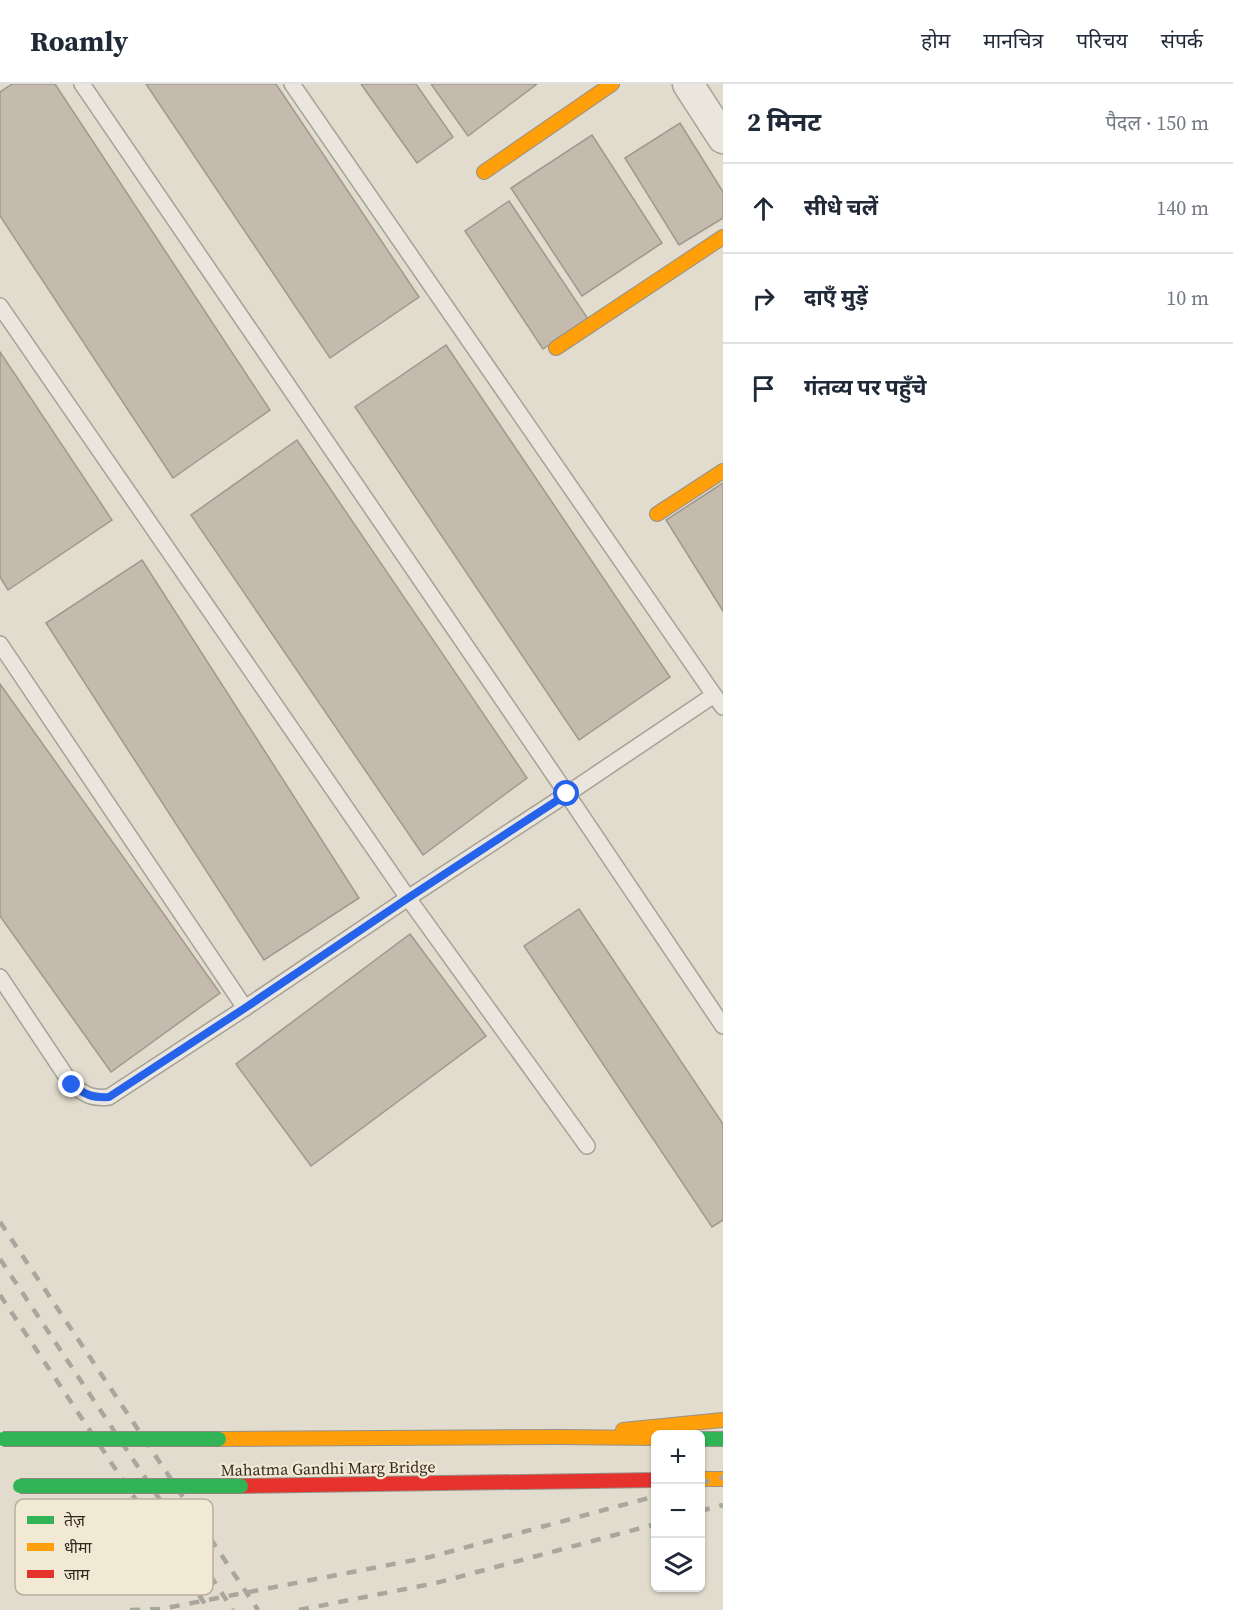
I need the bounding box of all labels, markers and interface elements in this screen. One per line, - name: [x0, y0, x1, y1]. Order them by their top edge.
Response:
- text: Roamly: [30, 22, 128, 60]
- text: होम: [921, 26, 950, 55]
- text: मानचित्र: [983, 26, 1043, 55]
- text: परिचय: [1076, 26, 1128, 55]
- text: संपर्क: [1161, 26, 1203, 55]
- text: 2 मिनट: [747, 104, 821, 140]
- text: पैदल · 150 m: [1105, 109, 1209, 137]
- icon: ahead: [747, 192, 780, 225]
- text: सीधे चलें: [804, 192, 878, 222]
- text: 140 m: [1156, 194, 1209, 222]
- icon: right: [747, 282, 780, 315]
- text: दाएँ मुड़ें: [804, 282, 868, 312]
- text: 10 m: [1166, 284, 1209, 312]
- icon: arrive: [747, 372, 780, 405]
- text: गंतव्य पर पहुँचे: [804, 372, 927, 402]
- route start: [553, 780, 579, 806]
- route end: [58, 1071, 84, 1097]
- map controls: [651, 1430, 705, 1592]
- button: +: [651, 1430, 705, 1484]
- street label: Mahatma Gandhi Marg Bridge: [220, 1455, 436, 1481]
- button: −: [651, 1484, 705, 1538]
- legend: [15, 1499, 213, 1595]
- text: तेज़: [64, 1509, 86, 1531]
- text: धीमा: [64, 1536, 93, 1558]
- button: layers: [651, 1538, 705, 1592]
- text: जाम: [64, 1563, 90, 1585]

